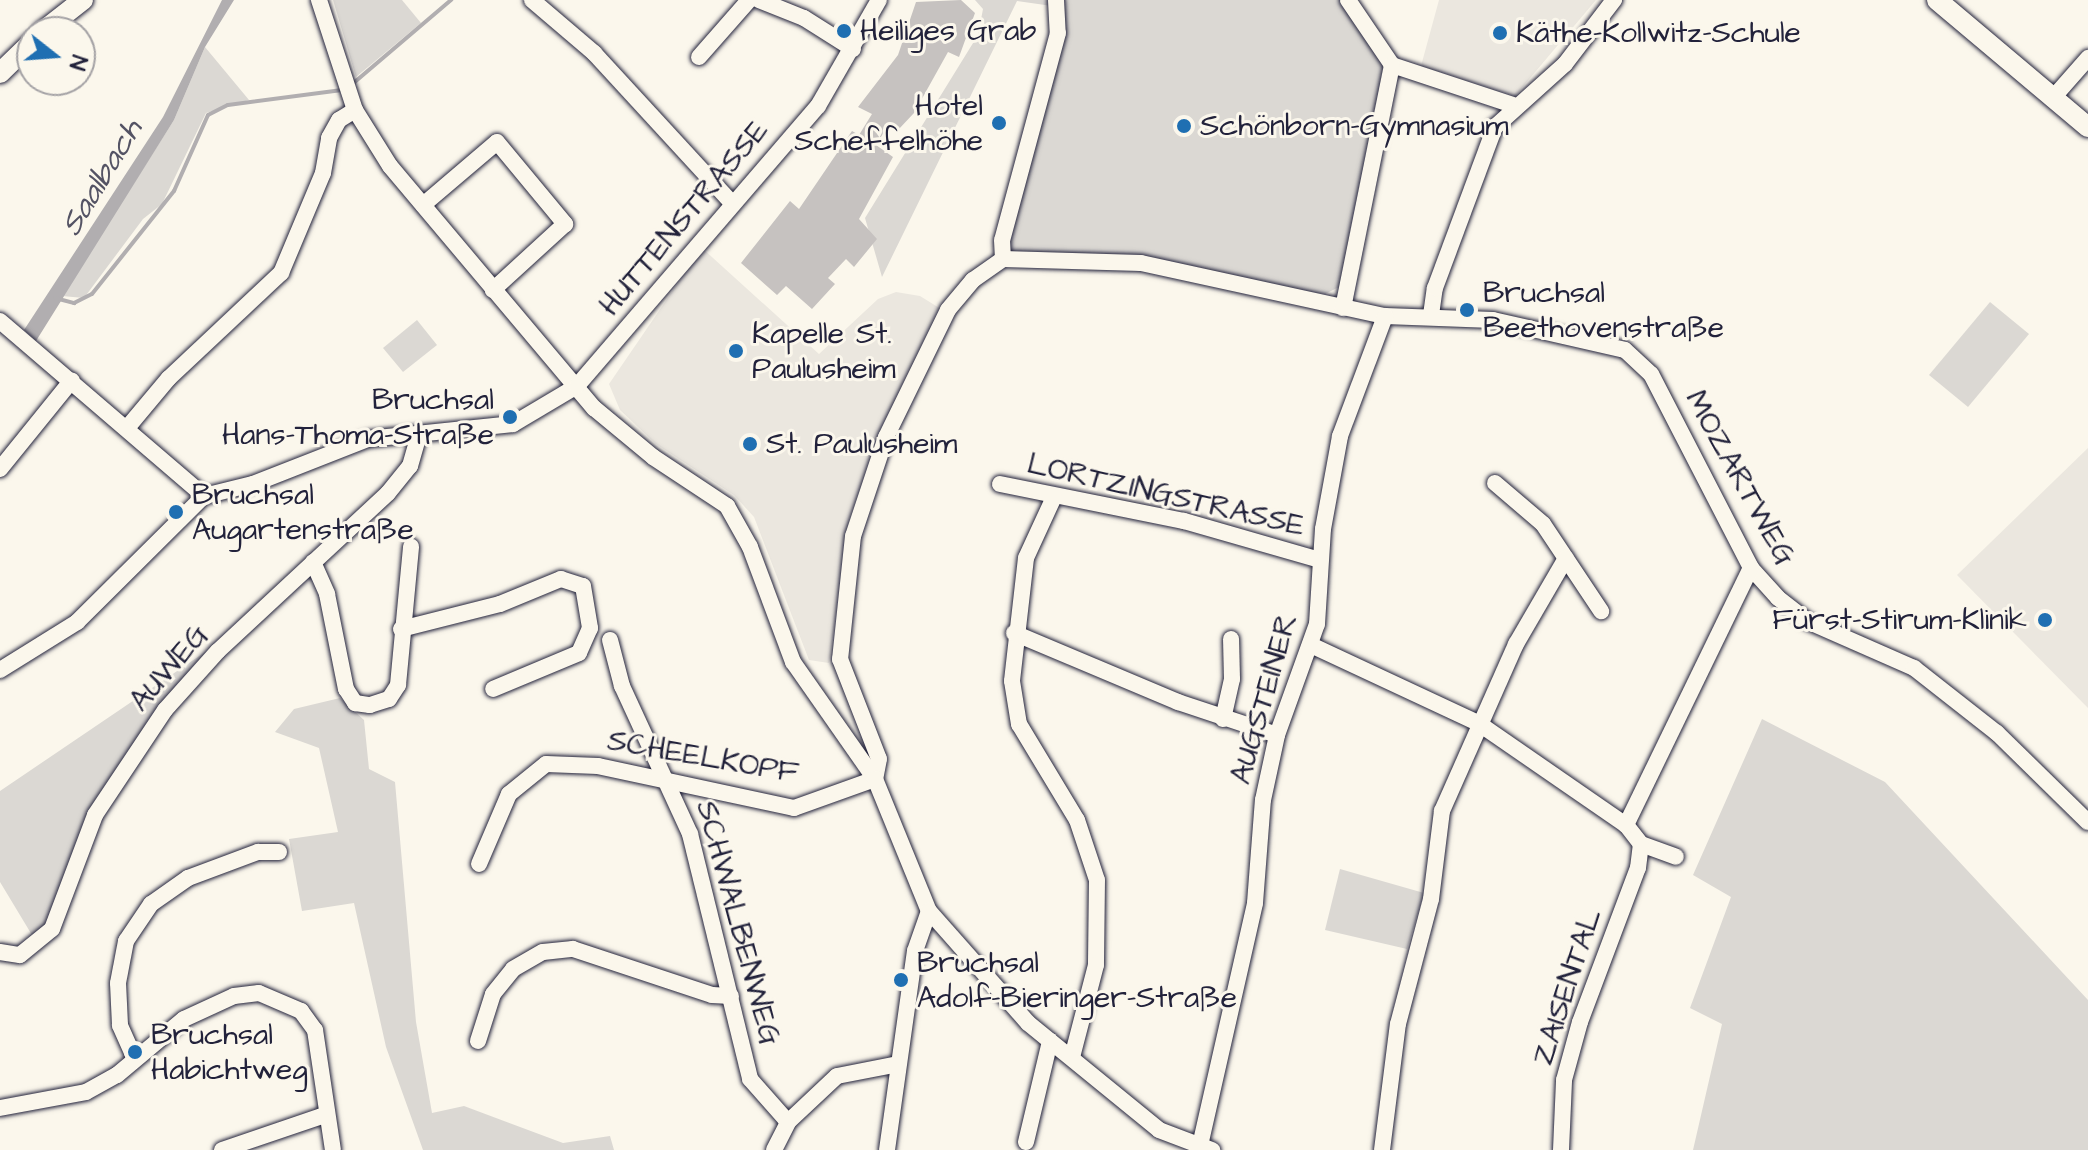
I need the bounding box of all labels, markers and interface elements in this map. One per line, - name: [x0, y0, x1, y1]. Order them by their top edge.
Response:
- place label: Heiliges Grab: [860, 13, 1036, 49]
- place label: Käthe-Kollwitz-Schule: [1516, 15, 1801, 51]
- north arrow: [16, 16, 96, 96]
- marker: Heiliges Grab: [835, 22, 853, 40]
- marker: Käthe-Kollwitz-Schule: [1491, 24, 1509, 42]
- text: N: [61, 51, 94, 74]
- place label: Hotel Scheffelhöhe: [794, 88, 983, 158]
- place label: Schönborn-Gymnasium: [1200, 108, 1509, 144]
- water label: Saalbach: [52, 113, 152, 243]
- street label: HUTTENSTRASSE: [592, 113, 776, 323]
- marker: Hotel Scheffelhöhe: [990, 114, 1008, 132]
- marker: Schönborn-Gymnasium: [1175, 117, 1193, 135]
- place label: Bruchsal Beethovenstraße: [1483, 275, 1724, 346]
- marker: Bruchsal Beethovenstraße: [1458, 301, 1476, 319]
- place label: Kapelle St. Paulusheim: [752, 316, 896, 386]
- marker: Kapelle St. Paulusheim: [727, 342, 745, 360]
- place label: Bruchsal Hans-Thoma-Straße: [222, 382, 494, 452]
- street label: MOZARTWEG: [1677, 384, 1803, 572]
- marker: Bruchsal Hans-Thoma-Straße: [501, 408, 519, 426]
- place label: St. Paulusheim: [766, 426, 957, 462]
- marker: St. Paulusheim: [741, 435, 759, 453]
- street label: LORTZINGSTRASSE: [1024, 446, 1308, 544]
- place label: Bruchsal Augartenstraße: [192, 477, 414, 548]
- marker: Bruchsal Augartenstraße: [167, 503, 185, 521]
- place label: Fürst-Stirum-Klinik: [1772, 602, 2027, 638]
- marker: Fürst-Stirum-Klinik: [2034, 609, 2056, 631]
- street label: AUGSTEINER: [1223, 610, 1305, 788]
- street label: AUWEG: [122, 617, 216, 719]
- street label: SCHEELKOPF: [605, 723, 801, 791]
- street label: SCHWALBENWEG: [688, 797, 788, 1049]
- street label: ZAISENTAL: [1525, 904, 1609, 1070]
- place label: Bruchsal Adolf-Bieringer-Straße: [917, 945, 1237, 1016]
- marker: Bruchsal Adolf-Bieringer-Straße: [892, 971, 910, 989]
- place label: Bruchsal Habichtweg: [151, 1017, 308, 1088]
- marker: Bruchsal Habichtweg: [126, 1043, 144, 1061]

